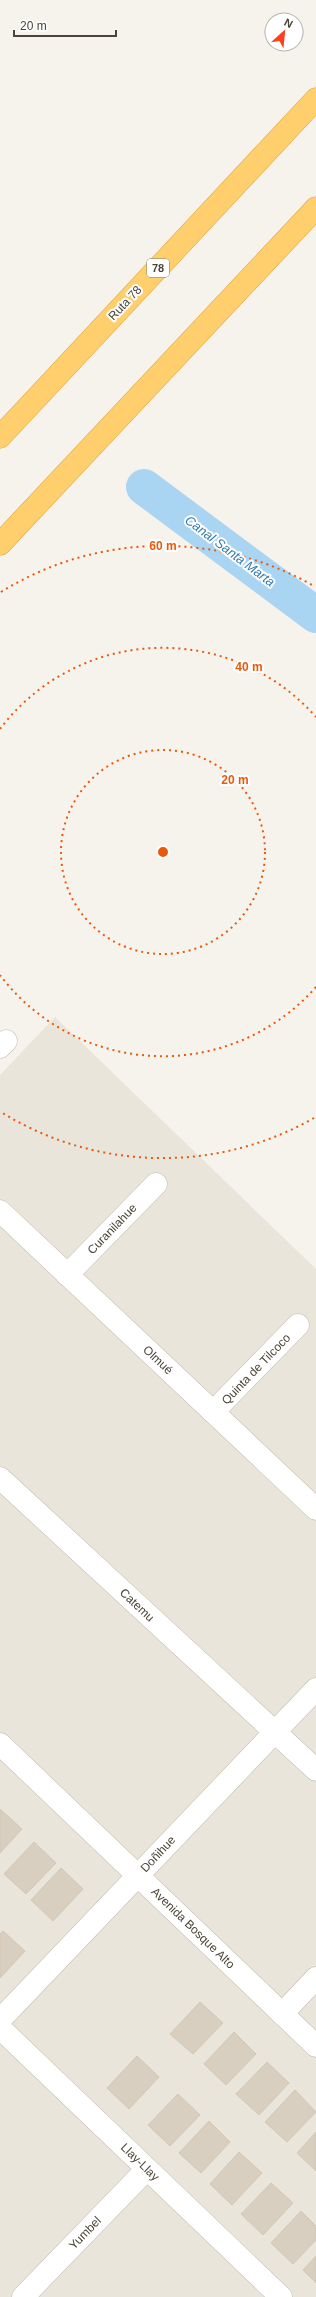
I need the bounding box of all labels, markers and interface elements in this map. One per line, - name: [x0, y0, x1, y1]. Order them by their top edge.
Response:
- scale bar: [14, 12, 116, 38]
- north arrow: [264, 12, 304, 52]
- text: N: [282, 16, 295, 30]
- text: 20 m: [20, 19, 47, 33]
- road number: 78: [147, 259, 169, 277]
- street label: Ruta 78: [106, 283, 145, 323]
- water label: Canal Santa Marta: [182, 512, 278, 590]
- text: 60 m: [149, 539, 177, 553]
- text: 40 m: [235, 660, 263, 674]
- text: 20 m: [221, 773, 249, 787]
- centre of rings: [156, 845, 170, 859]
- street label: Curanilahue: [84, 1201, 140, 1257]
- street label: Quinta de Tilcoco: [219, 1331, 293, 1407]
- street label: Olmué: [140, 1343, 176, 1377]
- street label: Catemu: [117, 1586, 157, 1624]
- street label: Doñihue: [138, 1833, 179, 1875]
- street label: Avenida Bosque Alto: [148, 1885, 238, 1972]
- street label: Llay-Llay: [118, 2140, 162, 2184]
- street label: Yumbel: [66, 2214, 104, 2252]

